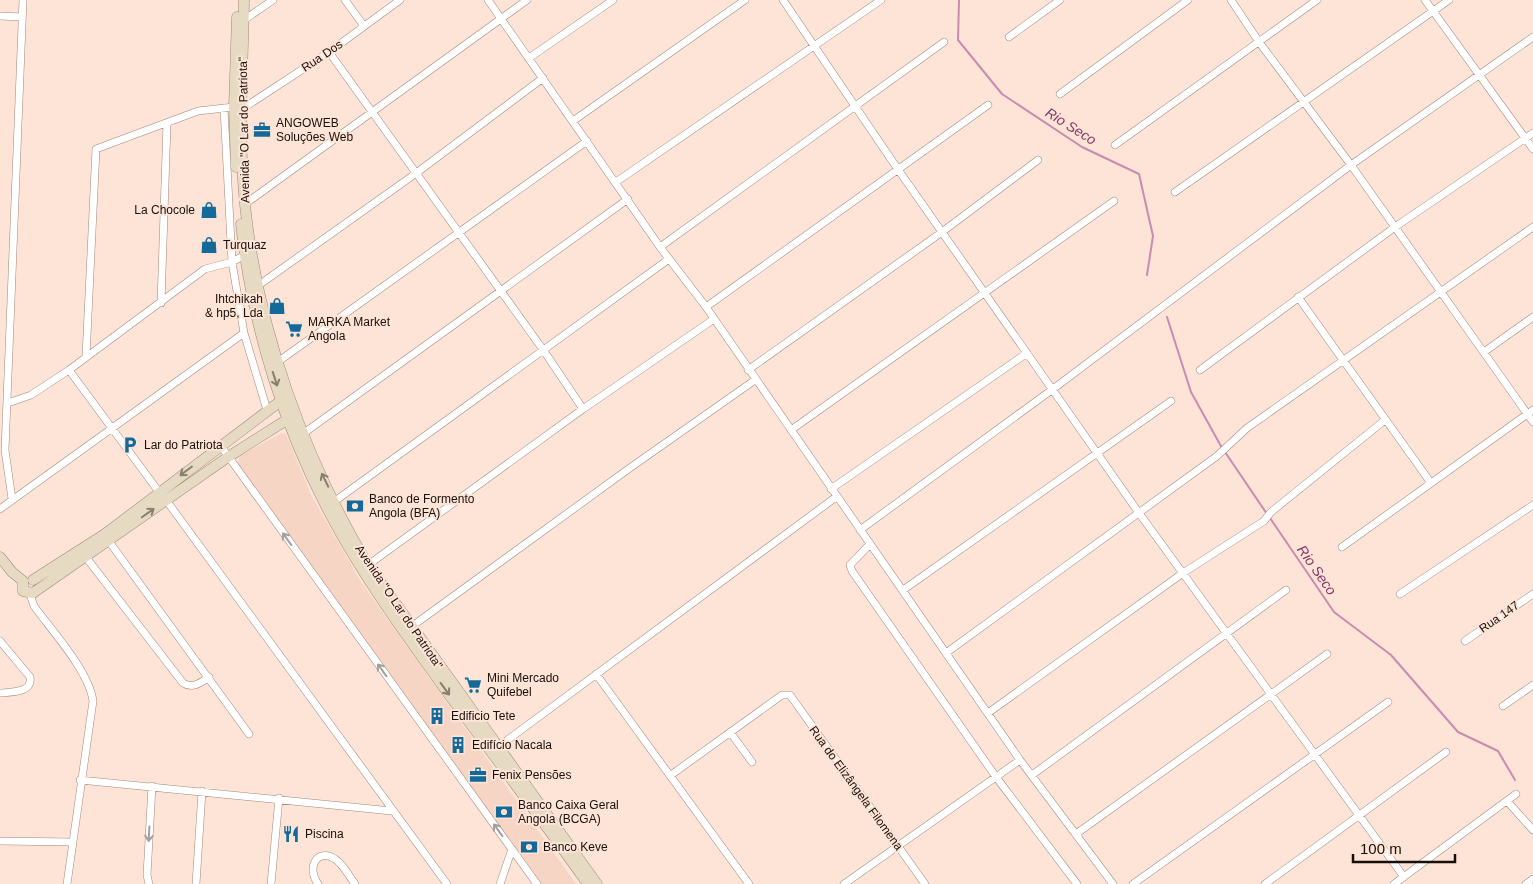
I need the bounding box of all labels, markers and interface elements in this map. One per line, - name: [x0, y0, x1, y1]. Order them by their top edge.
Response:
- street label: Rua Dos: [299, 37, 345, 75]
- street label: Avenida "O Lar do Patriota": [236, 57, 252, 203]
- water label: Rio Seco: [1043, 104, 1100, 148]
- place label: ANGOWEB Soluções Web: [276, 116, 353, 144]
- office icon: ANGOWEB Soluções Web: [252, 120, 272, 140]
- shop icon: La Chocole: [199, 200, 219, 220]
- place label: La Chocole: [134, 203, 195, 217]
- shop icon: Turquaz: [199, 235, 219, 255]
- place label: Turquaz: [223, 238, 267, 252]
- place label: Ihtchikah & hp5, Lda: [205, 292, 263, 320]
- shop icon: Ihtchikah & hp5, Lda: [267, 296, 287, 316]
- place label: MARKA Market Angola: [308, 315, 391, 343]
- supermarket icon: MARKA Market Angola: [284, 319, 304, 339]
- one-way arrow: [271, 371, 280, 387]
- parking icon: Lar do Patriota: [120, 435, 140, 455]
- place label: Lar do Patriota: [144, 438, 223, 452]
- one-way arrow: [179, 466, 193, 476]
- one-way arrow: [319, 473, 329, 488]
- place label: Banco de Formento Angola (BFA): [369, 492, 475, 520]
- bank icon: Banco de Formento Angola (BFA): [345, 496, 365, 516]
- one-way arrow: [140, 508, 154, 518]
- one-way arrow: [282, 532, 292, 546]
- street label: Avenida "O Lar do Patriota": [352, 542, 446, 672]
- water label: Rio Seco: [1294, 542, 1340, 598]
- street label: Rua 147: [1476, 598, 1522, 636]
- one-way arrow: [377, 664, 388, 677]
- place label: Mini Mercado Quifebel: [487, 671, 559, 699]
- supermarket icon: Mini Mercado Quifebel: [463, 675, 483, 695]
- one-way arrow: [440, 682, 450, 696]
- building icon: Edificio Tete: [427, 706, 447, 726]
- place label: Edificio Tete: [451, 709, 516, 723]
- street label: Rua do Elizângela Filomena: [806, 723, 906, 853]
- building icon: Edifício Nacala: [448, 735, 468, 755]
- place label: Edifício Nacala: [472, 738, 552, 752]
- office icon: Fenix Pensões: [468, 765, 488, 785]
- place label: Fenix Pensões: [492, 768, 571, 782]
- place label: Banco Caixa Geral Angola (BCGA): [518, 798, 619, 826]
- bank icon: Banco Caixa Geral Angola (BCGA): [494, 802, 514, 822]
- one-way arrow: [493, 823, 503, 837]
- restaurant icon: Piscina: [281, 824, 301, 844]
- one-way arrow: [145, 826, 154, 842]
- place label: Piscina: [305, 827, 344, 841]
- scale bar: [1353, 832, 1456, 864]
- bank icon: Banco Keve: [519, 837, 539, 857]
- place label: Banco Keve: [543, 840, 608, 854]
- text: 100 m: [1360, 840, 1402, 857]

